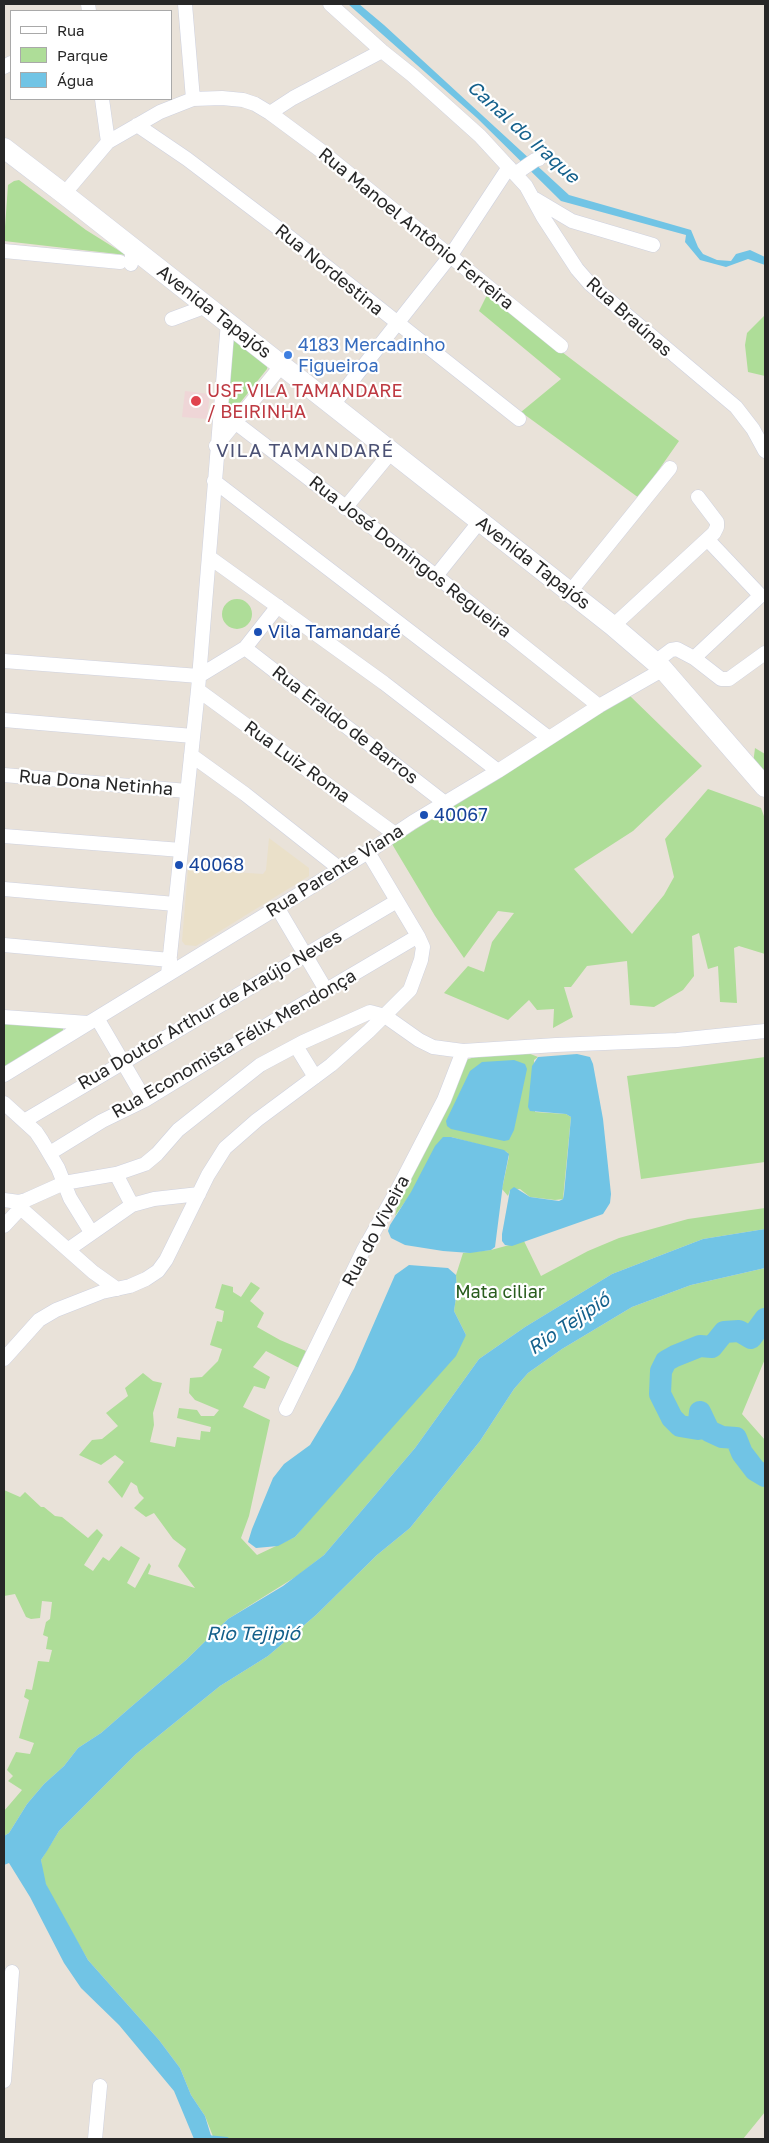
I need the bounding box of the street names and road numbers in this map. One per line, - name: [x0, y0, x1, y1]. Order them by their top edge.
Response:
- street label: Rua Manoel Antônio Ferreira: [314, 144, 518, 314]
- street label: Rua Nordestina: [270, 220, 388, 320]
- street label: Avenida Tapajós: [153, 261, 275, 363]
- street label: Rua Braúnas: [582, 273, 676, 361]
- street label: Rua José Domingos Regueira: [305, 471, 515, 643]
- street label: Avenida Tapajós: [472, 512, 594, 614]
- street label: Rua Eraldo de Barros: [268, 661, 422, 789]
- street label: Rua Luiz Roma: [240, 716, 354, 808]
- street label: Rua Dona Netinha: [18, 765, 174, 801]
- street label: Rua Parente Viana: [262, 820, 408, 922]
- street label: Rua Doutor Arthur de Araújo Neves: [74, 925, 346, 1095]
- street label: Rua Economista Félix Mendonça: [108, 965, 360, 1123]
- street label: Rua do Viveira: [338, 1172, 414, 1290]

